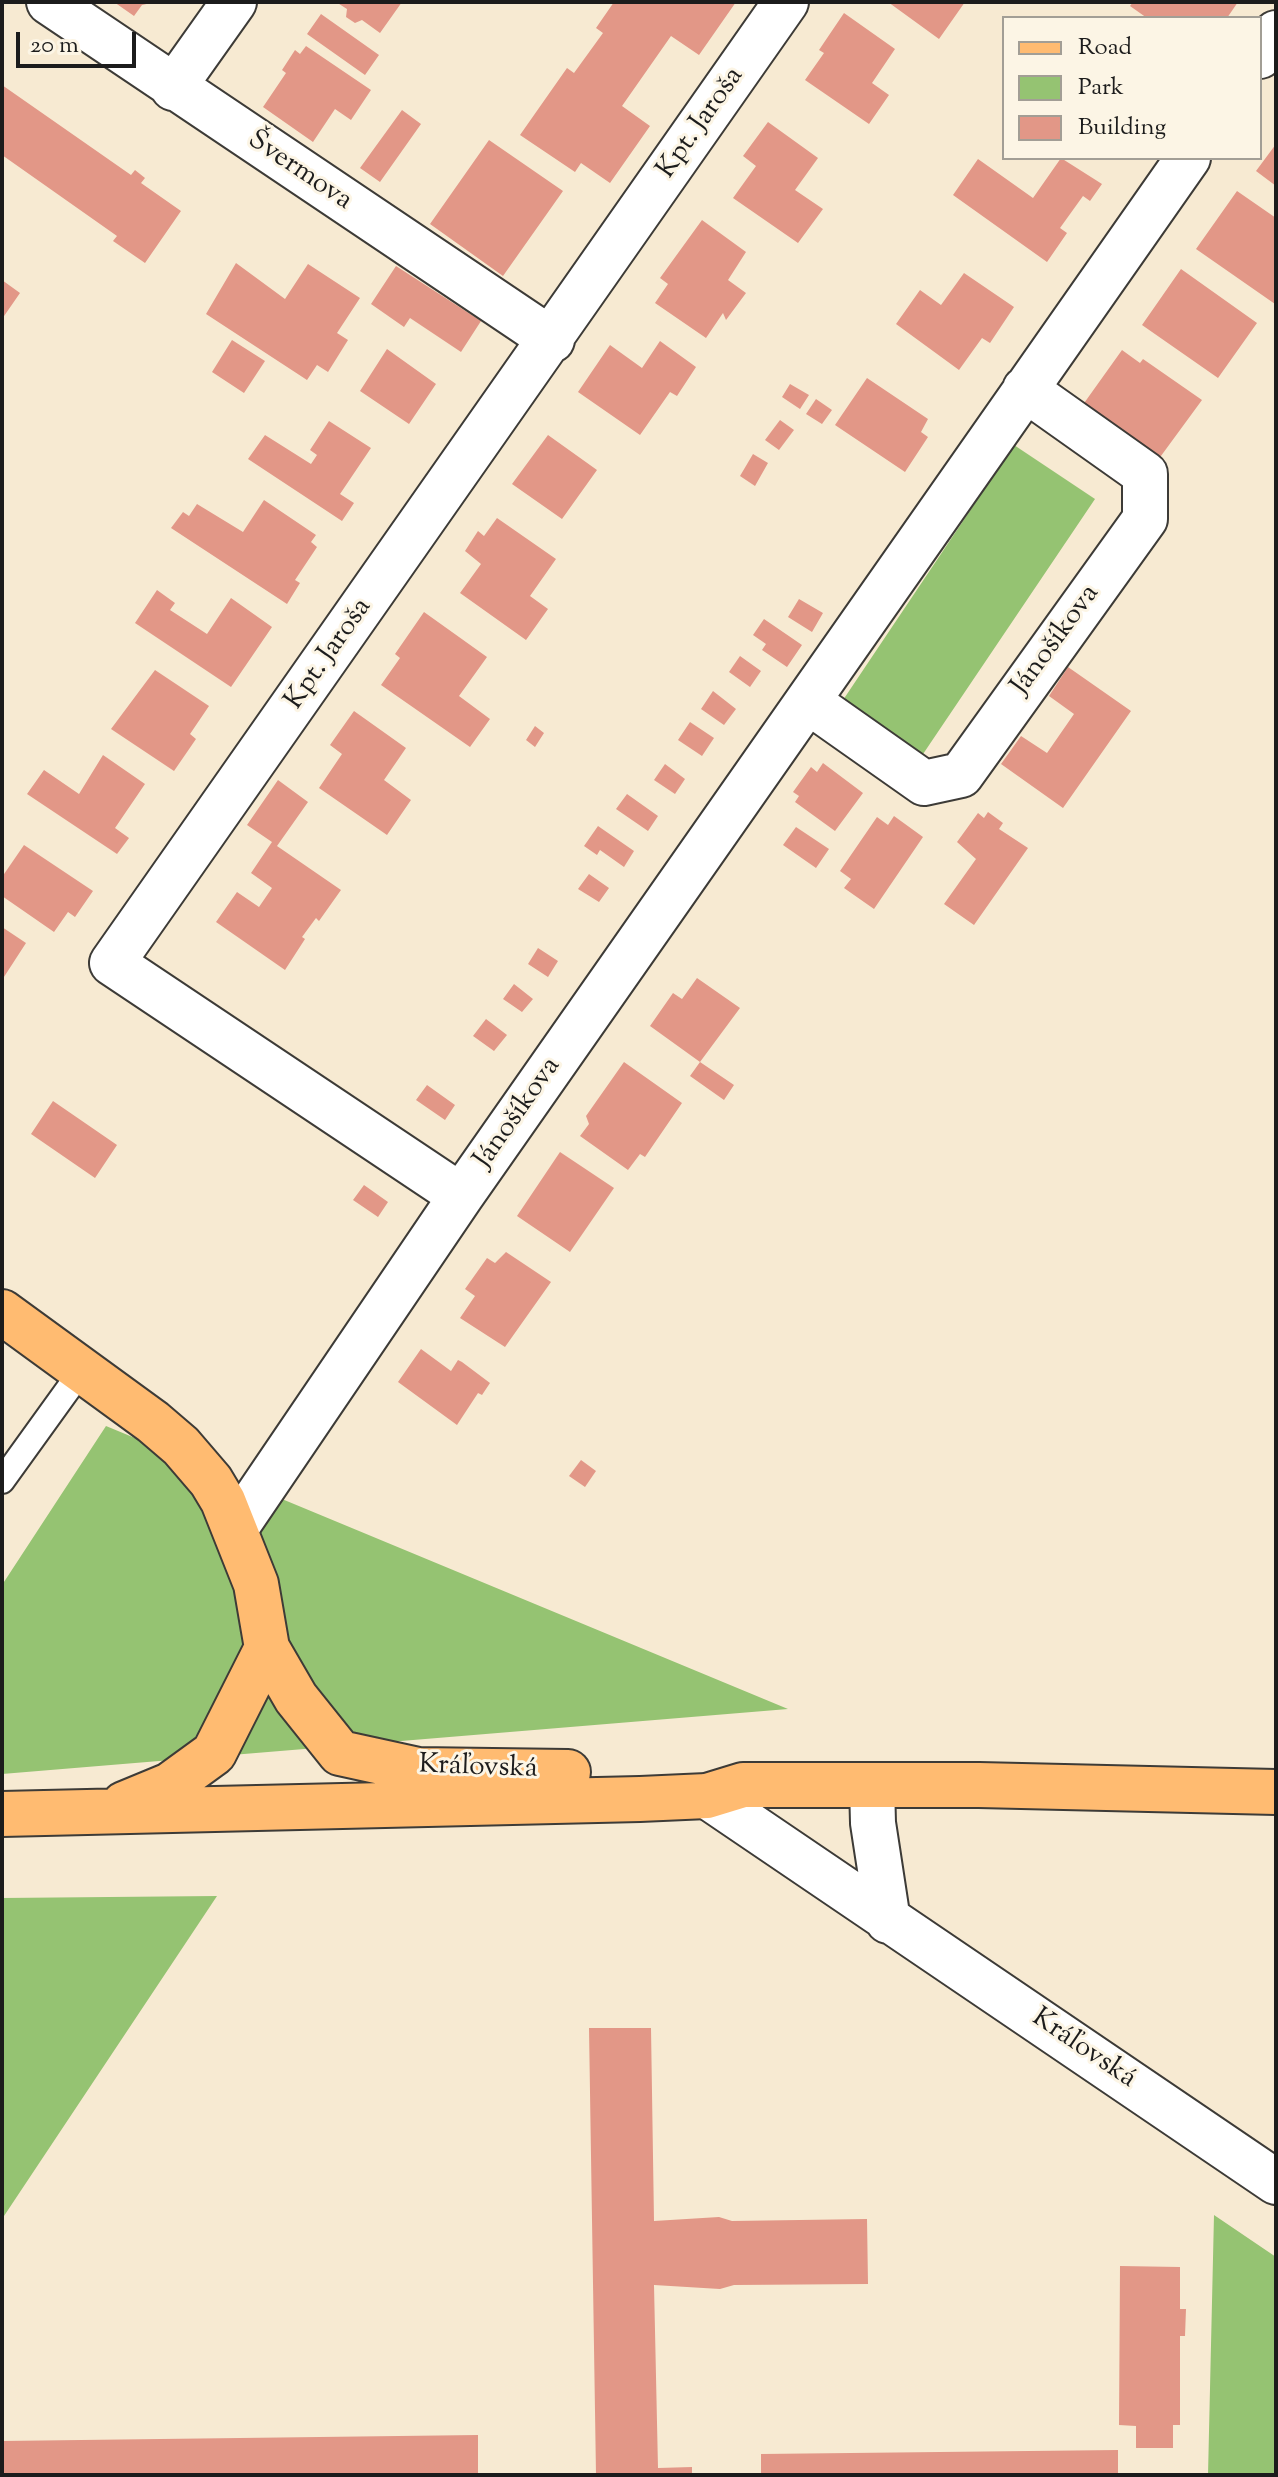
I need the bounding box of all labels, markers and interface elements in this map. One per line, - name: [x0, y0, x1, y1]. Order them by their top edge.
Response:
- scale bar: [20, 16, 140, 66]
- legend: [1002, 16, 1262, 160]
- text: 20 m: [30, 29, 79, 63]
- text: Road: [1078, 31, 1132, 65]
- street label: Kpt. Jaroša: [651, 62, 753, 186]
- text: Park: [1078, 71, 1124, 105]
- text: Building: [1078, 111, 1166, 145]
- street label: Švermova: [240, 125, 358, 219]
- street label: Jánošíkova: [1006, 579, 1108, 703]
- street label: Kpt. Jaroša: [279, 593, 381, 717]
- street label: Jánošíkova: [468, 1052, 570, 1176]
- street label: Kráľovská: [418, 1750, 538, 1788]
- street label: Kráľovská: [1024, 2003, 1142, 2097]

